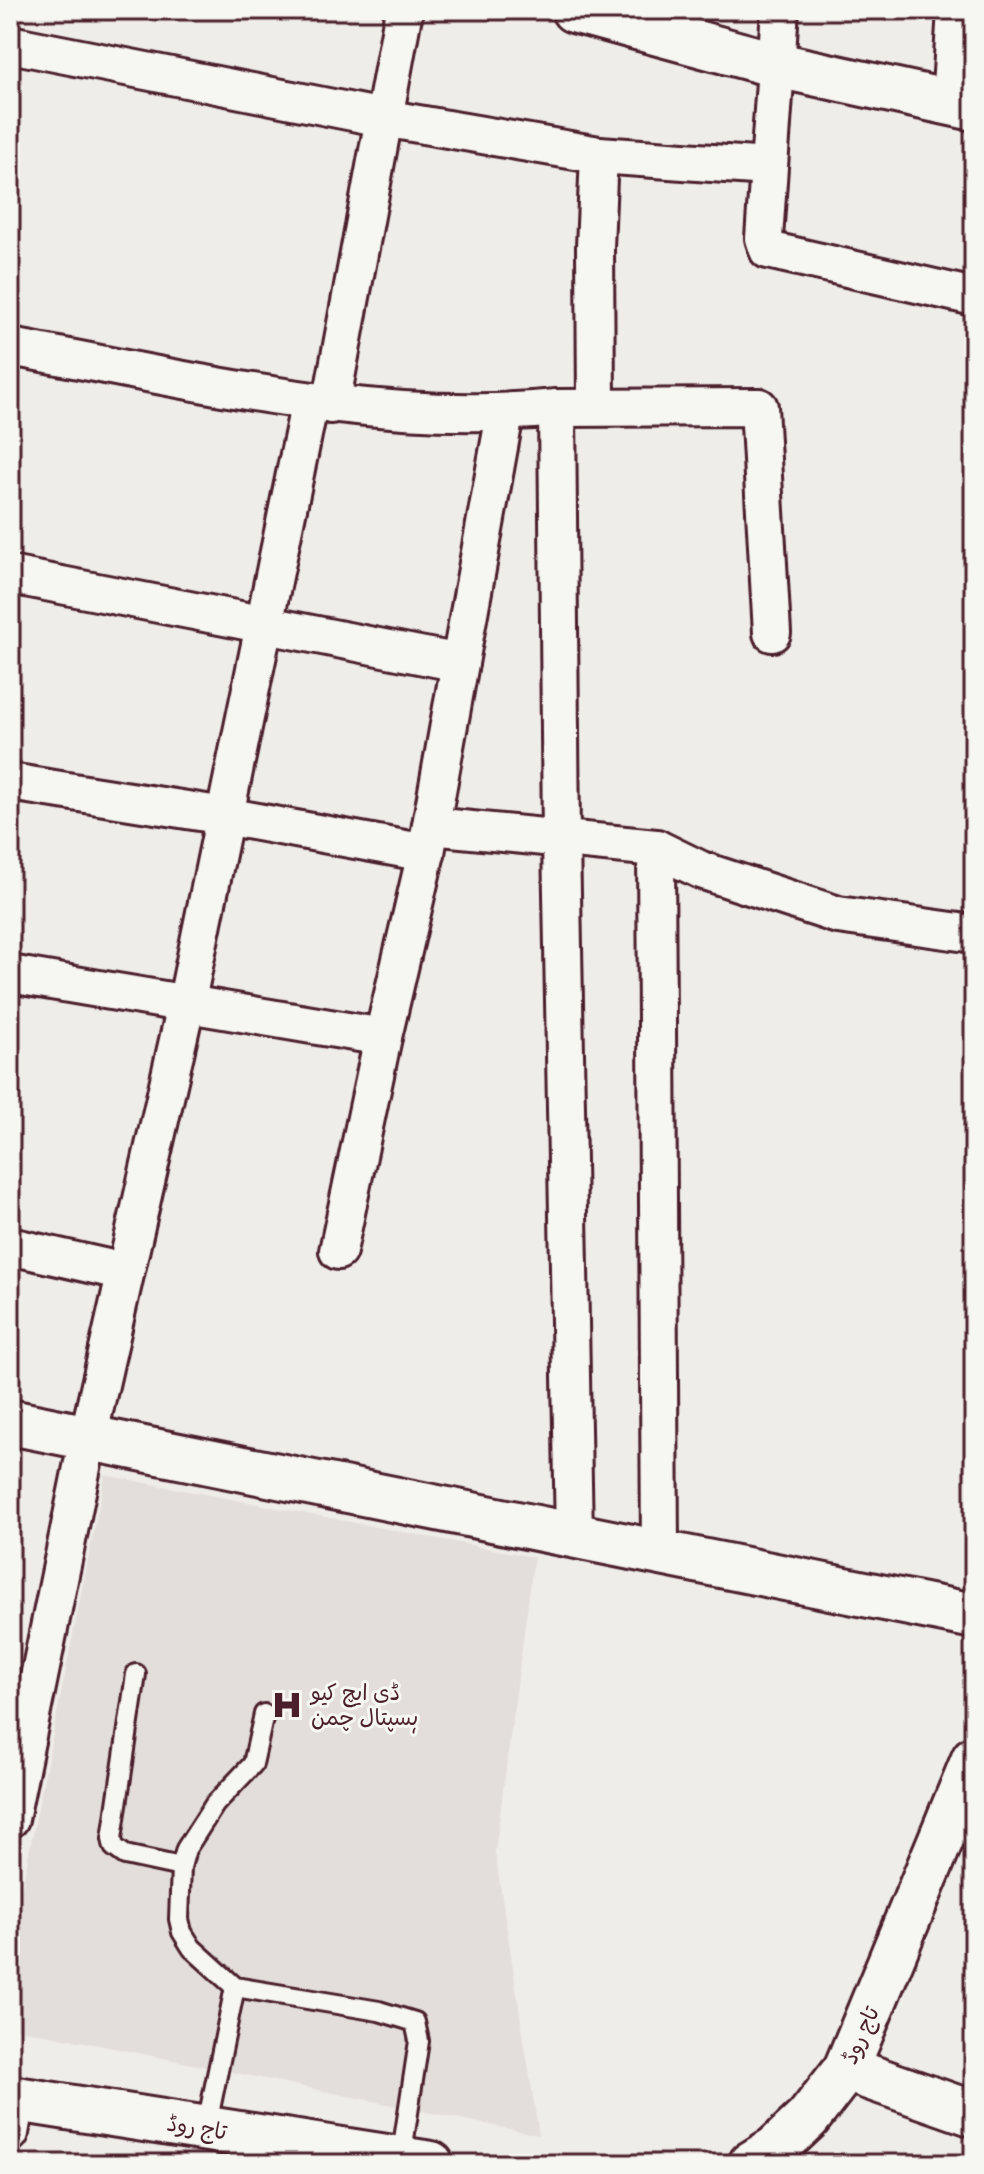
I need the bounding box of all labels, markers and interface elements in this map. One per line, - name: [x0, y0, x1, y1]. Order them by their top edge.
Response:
- place label: ڈی ایچ کیو ہسپتال چمن: [309, 1678, 418, 1734]
- hospital icon: ڈی ایچ کیو ہسپتال چمن: [270, 1688, 304, 1722]
- street label: تاج روڈ: [835, 2001, 886, 2069]
- street label: تاج روڈ: [165, 2108, 230, 2147]

